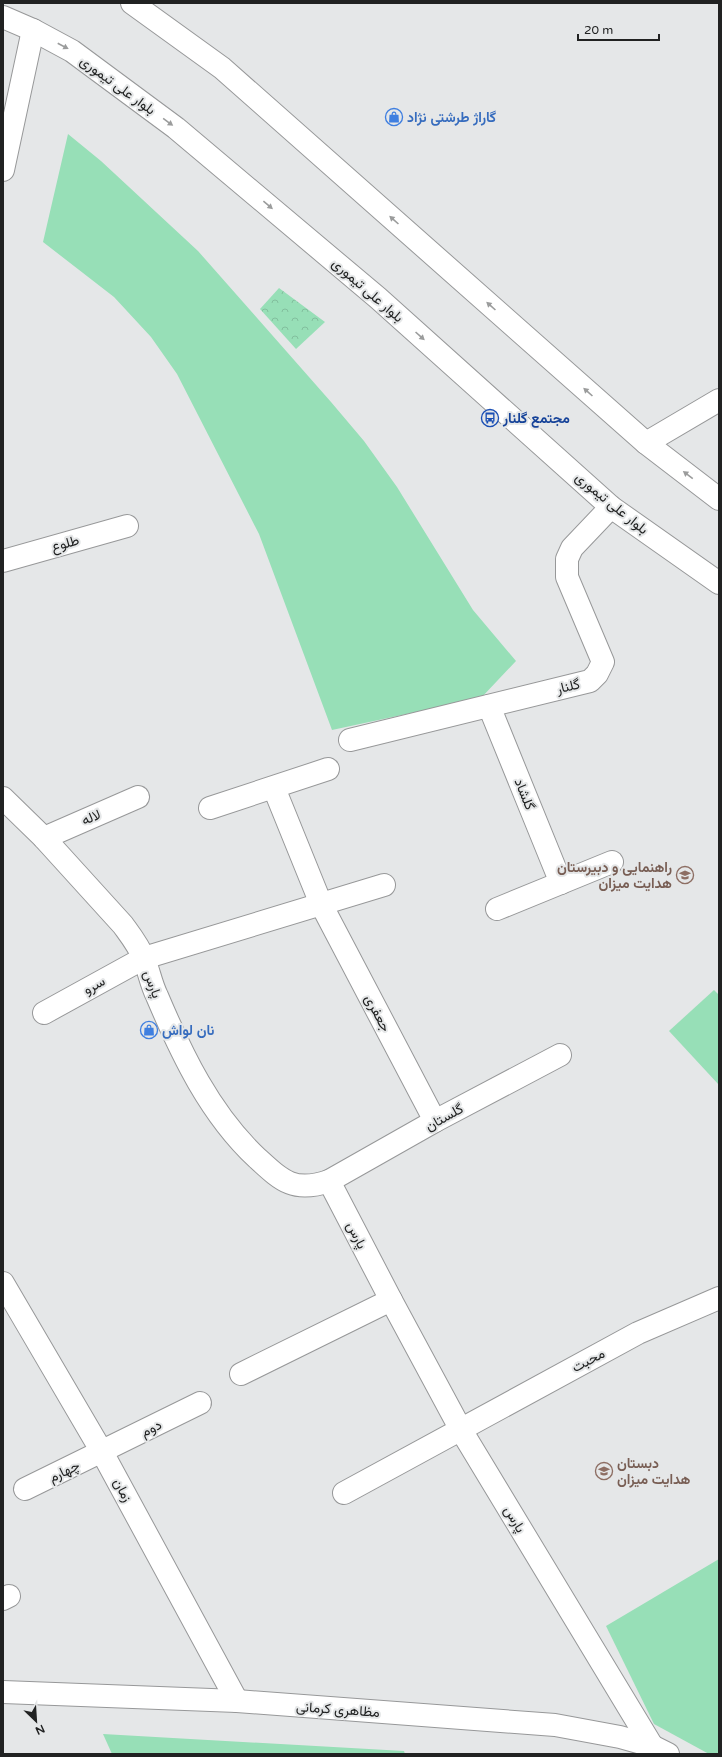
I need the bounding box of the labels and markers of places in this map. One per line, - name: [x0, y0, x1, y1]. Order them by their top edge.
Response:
- shop icon: گاراژ طرشتی نژاد: [384, 107, 404, 127]
- place label: گاراژ طرشتی نژاد: [407, 109, 496, 126]
- bus stop icon: مجتمع گلنار: [480, 408, 500, 428]
- place label: مجتمع گلنار: [502, 410, 570, 428]
- place label: راهنمایی و دبیرستان هدایت میزان: [557, 859, 672, 892]
- school or university icon: راهنمایی و دبیرستان هدایت میزان: [675, 865, 695, 885]
- shop icon: نان لواش: [139, 1020, 159, 1040]
- place label: نان لواش: [162, 1022, 214, 1039]
- place label: دبستان هدایت میزان: [617, 1455, 691, 1488]
- school or university icon: دبستان هدایت میزان: [594, 1461, 614, 1481]

